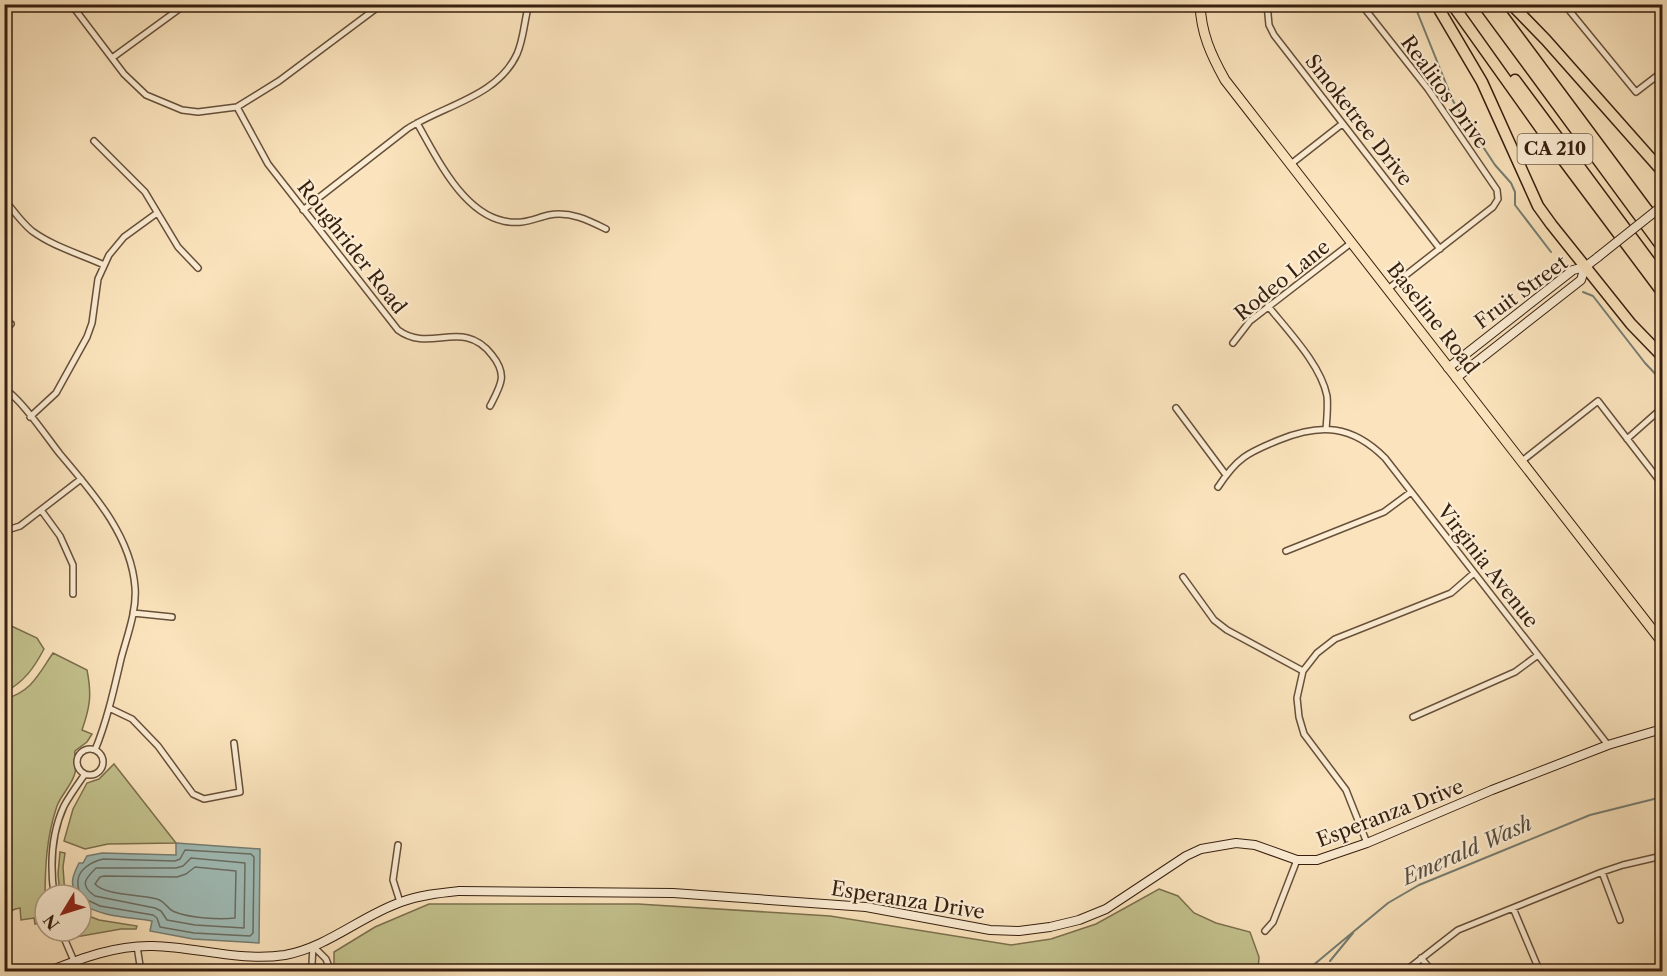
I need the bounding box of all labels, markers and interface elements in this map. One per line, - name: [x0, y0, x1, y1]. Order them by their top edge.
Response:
- street label: Realitos Drive: [1396, 31, 1494, 153]
- street label: Smoketree Drive: [1300, 50, 1418, 190]
- road number: CA 210: [1518, 134, 1592, 164]
- street label: Roughrider Road: [292, 175, 412, 319]
- street label: Rodeo Lane: [1230, 234, 1334, 326]
- street label: Fruit Street: [1470, 250, 1572, 334]
- street label: Baseline Road: [1382, 257, 1484, 379]
- street label: Virginia Avenue: [1432, 499, 1544, 632]
- street label: Esperanza Drive: [1313, 774, 1467, 852]
- water label: Emerald Wash: [1396, 810, 1536, 891]
- street label: Esperanza Drive: [829, 876, 987, 924]
- north arrow: [33, 883, 93, 943]
- text: N: [39, 911, 63, 934]

